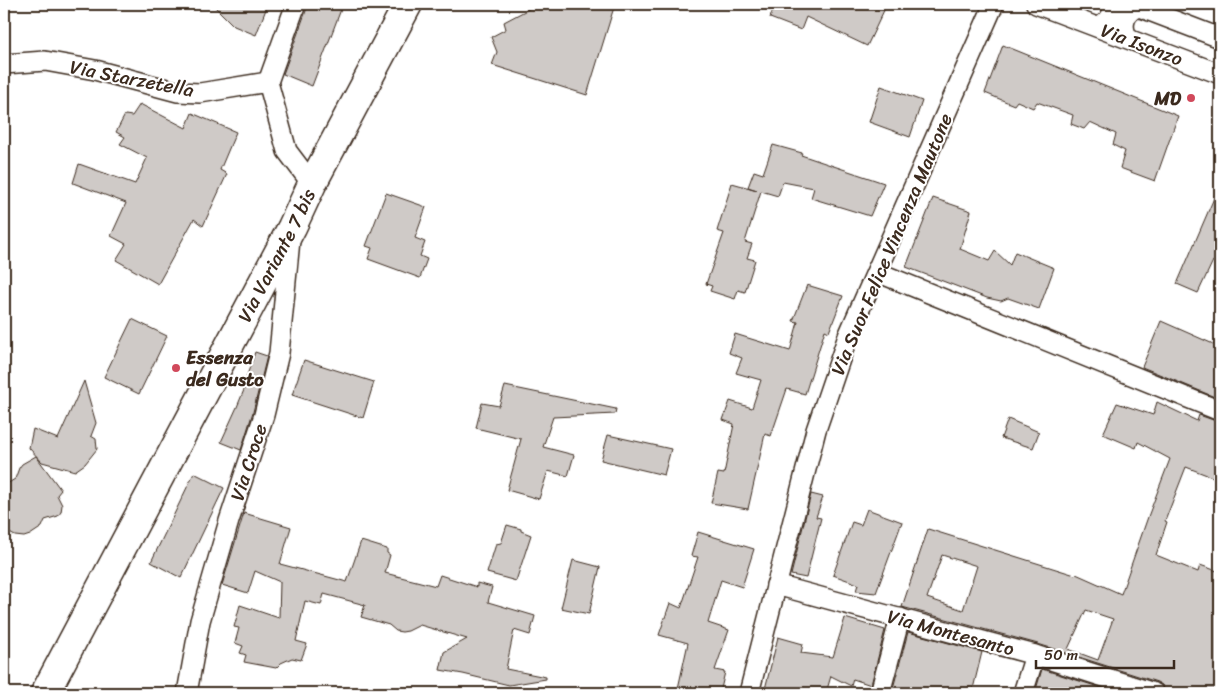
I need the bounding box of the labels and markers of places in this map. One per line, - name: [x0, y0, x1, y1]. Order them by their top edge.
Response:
- place label: MD: [1153, 82, 1182, 115]
- marker: MD: [1185, 92, 1197, 104]
- place label: Essenza del Gusto: [186, 341, 264, 396]
- marker: Essenza del Gusto: [170, 362, 182, 374]

